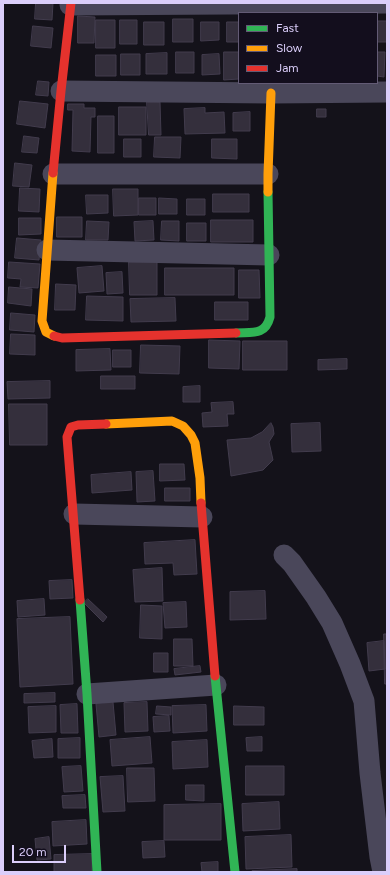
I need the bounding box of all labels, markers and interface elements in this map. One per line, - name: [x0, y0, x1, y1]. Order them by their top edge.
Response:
- legend: [238, 12, 378, 84]
- text: Fast: [276, 21, 299, 35]
- text: Slow: [276, 41, 302, 55]
- text: Jam: [276, 61, 299, 75]
- scale bar: [14, 837, 68, 863]
- text: 20 m: [19, 845, 47, 859]

